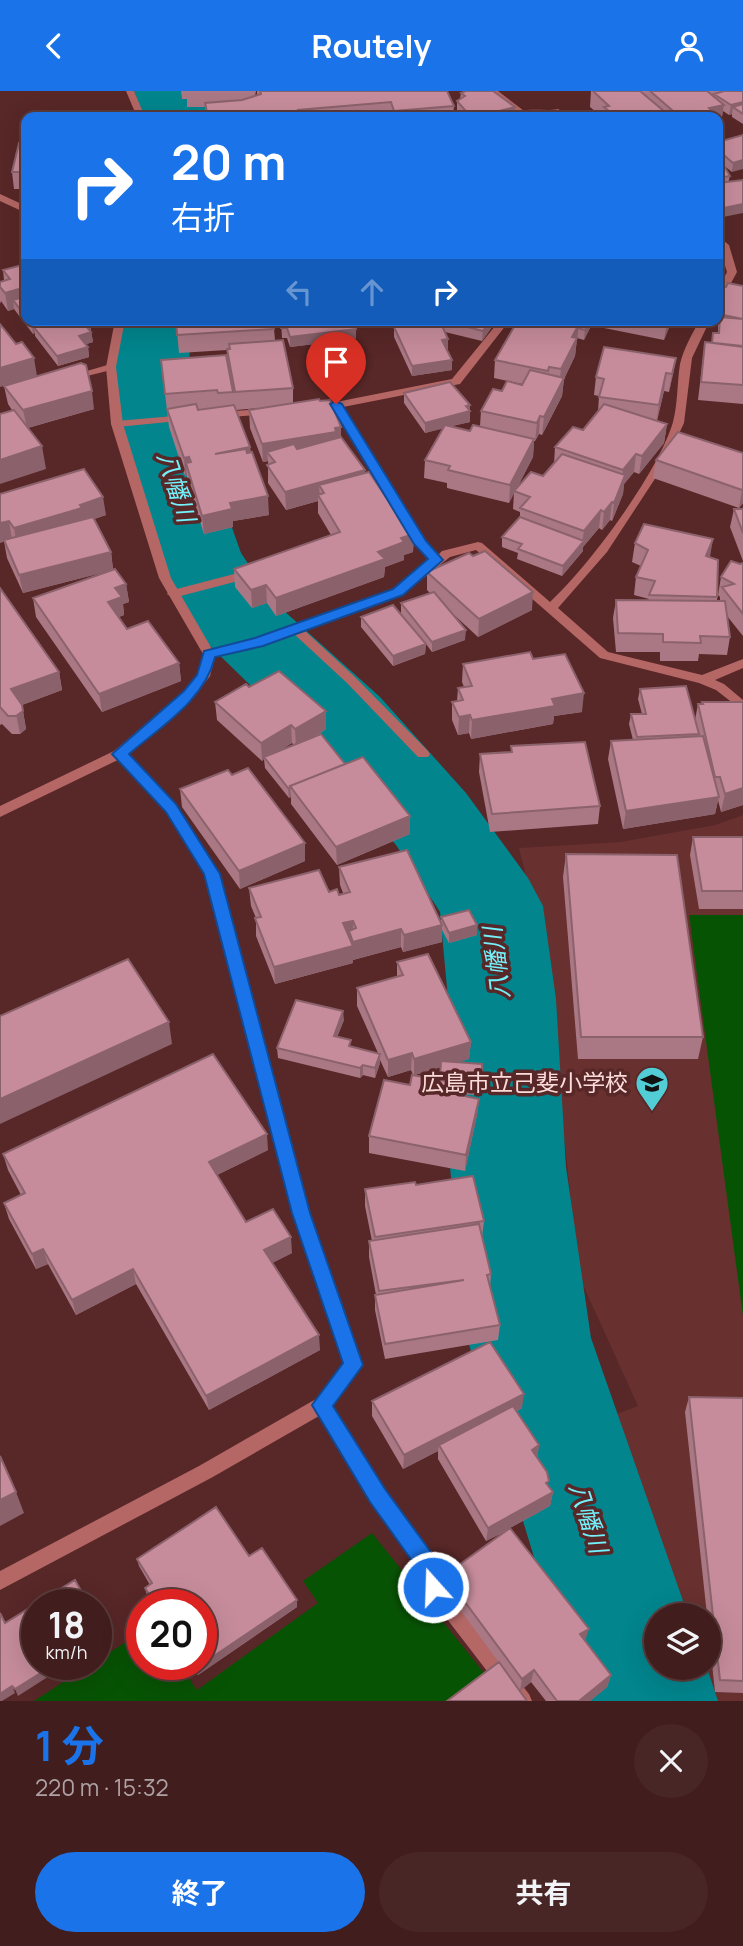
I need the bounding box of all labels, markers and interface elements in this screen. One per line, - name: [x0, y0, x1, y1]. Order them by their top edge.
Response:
- text: Routely: [311, 24, 432, 68]
- icon: back: [35, 27, 73, 65]
- icon: person: [670, 27, 708, 65]
- text: 20 m: [171, 128, 286, 195]
- icon: right: [56, 140, 147, 231]
- text: 右折: [171, 195, 235, 239]
- icon: left: [280, 273, 318, 311]
- icon: ahead: [353, 273, 391, 311]
- icon: right: [426, 273, 464, 311]
- pin: [306, 332, 366, 404]
- icon: arrive: [317, 343, 355, 381]
- water label: 八幡川: [151, 447, 205, 529]
- water label: 八幡川: [474, 922, 516, 1001]
- school or university icon: 広島市立己斐小学校: [633, 1064, 671, 1113]
- place label: 広島市立己斐小学校: [421, 1066, 628, 1098]
- water label: 八幡川: [563, 1478, 617, 1560]
- position arrow: [396, 1550, 470, 1624]
- speed limit sign: 20: [126, 1589, 217, 1680]
- text: 18: [48, 1601, 85, 1649]
- map controls: [644, 1603, 721, 1680]
- button: layers: [644, 1603, 721, 1680]
- text: km/h: [46, 1640, 87, 1664]
- text: 1 分: [35, 1716, 104, 1774]
- button: close: [634, 1724, 708, 1798]
- text: 220 m · 15:32: [35, 1771, 169, 1803]
- button: 終了: [35, 1852, 365, 1932]
- button: 共有: [379, 1852, 708, 1932]

